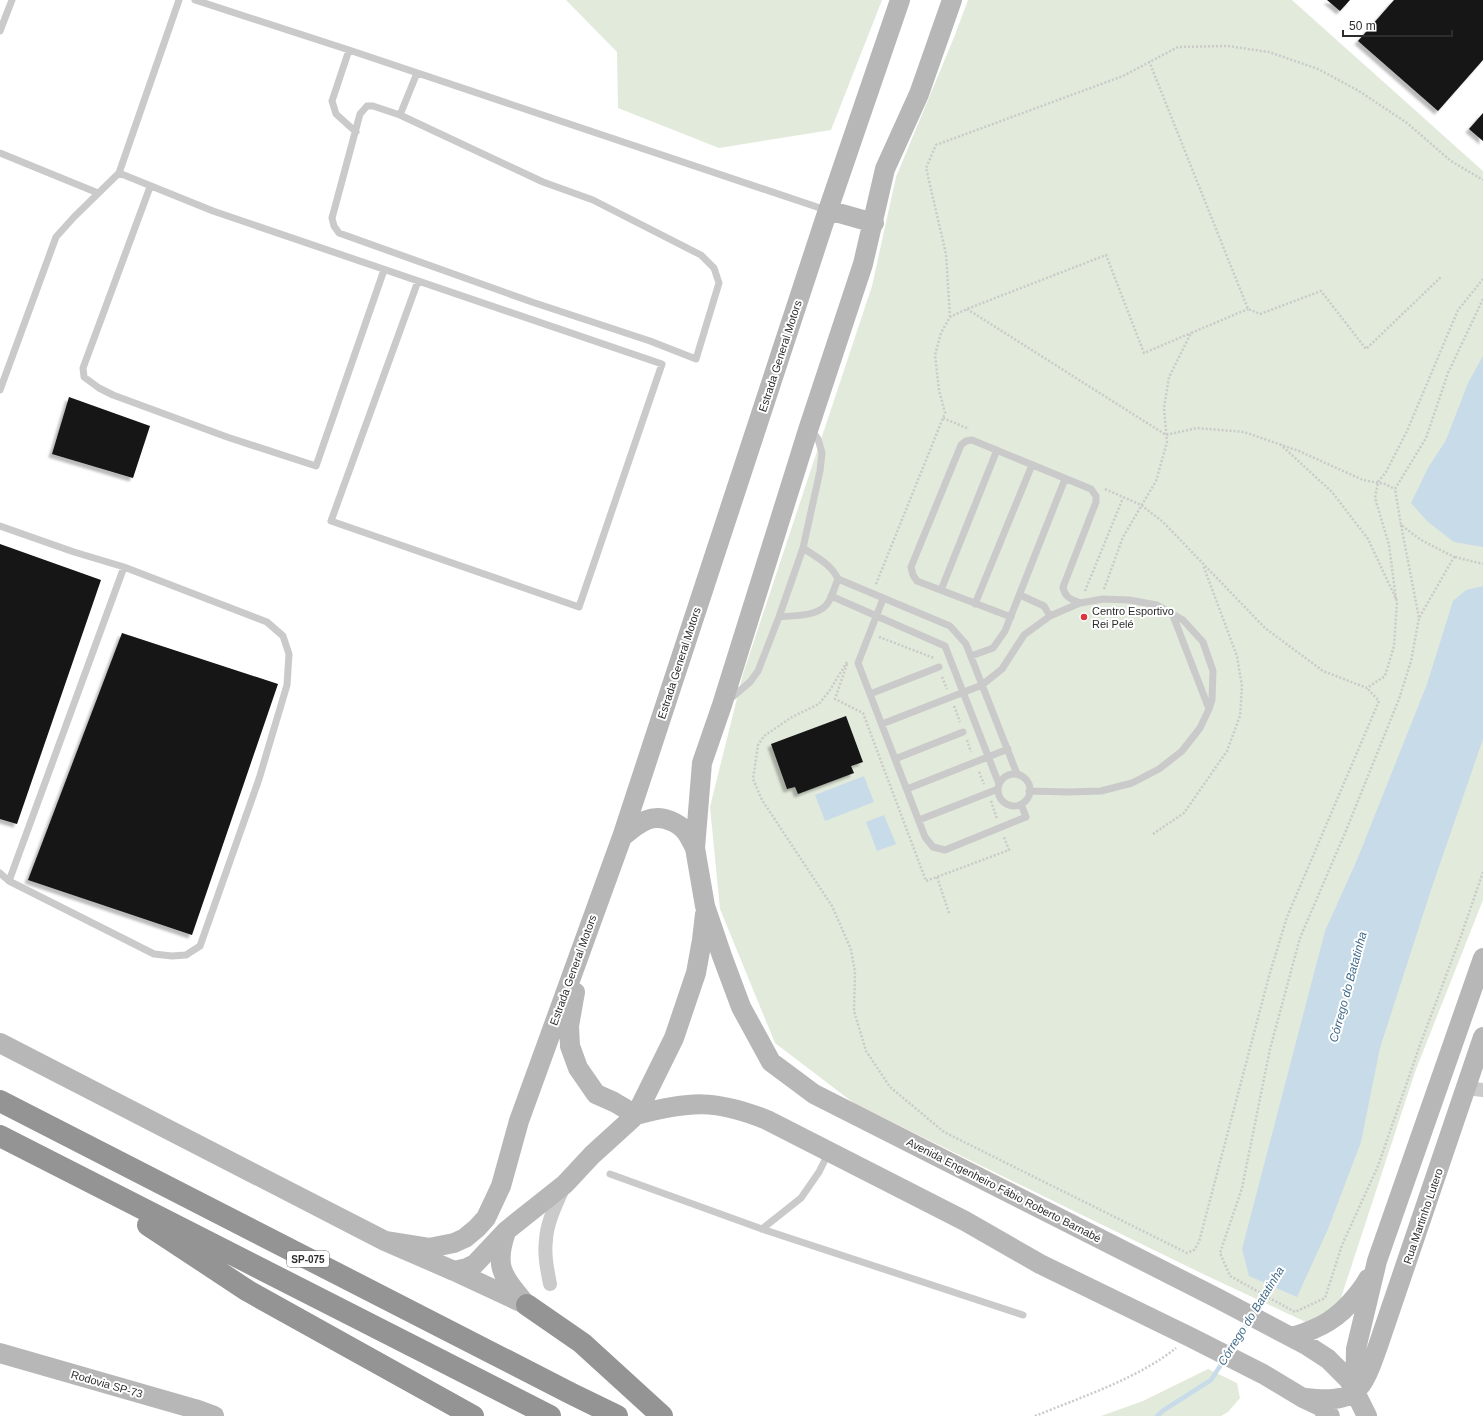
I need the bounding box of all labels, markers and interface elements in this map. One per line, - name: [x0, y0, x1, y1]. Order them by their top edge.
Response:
- scale bar: [1343, 12, 1452, 38]
- text: 50 m: [1349, 19, 1376, 33]
- street label: Estrada General Motors: [756, 298, 804, 413]
- street label: Estrada General Motors: [655, 605, 703, 720]
- place label: Centro Esportivo Rei Pelé: [1092, 605, 1174, 630]
- marker: Centro Esportivo Rei Pelé: [1079, 612, 1089, 622]
- street label: Estrada General Motors: [547, 913, 599, 1027]
- water label: Córrego do Batatinha: [1326, 930, 1370, 1044]
- street label: Avenida Engenheiro Fábio Roberto Barnabé: [905, 1136, 1103, 1244]
- street label: Rua Martinho Lutero: [1401, 1167, 1445, 1265]
- road number: SP-075: [287, 1251, 329, 1267]
- water label: Córrego do Batatinha: [1215, 1264, 1287, 1368]
- street label: Rodovia SP-73: [70, 1368, 144, 1400]

